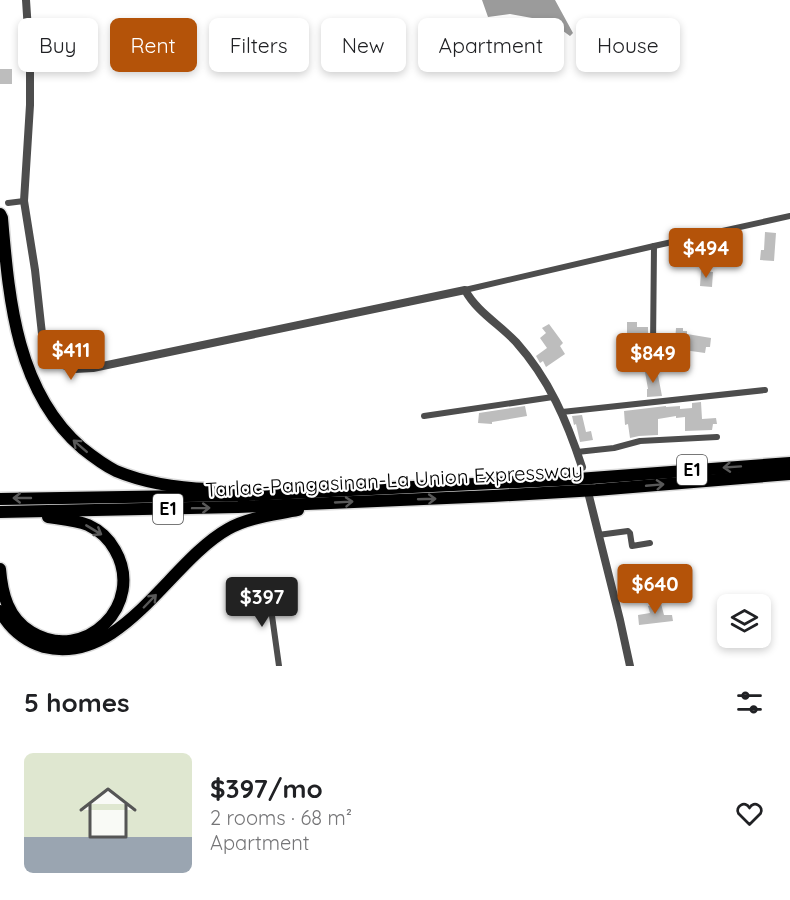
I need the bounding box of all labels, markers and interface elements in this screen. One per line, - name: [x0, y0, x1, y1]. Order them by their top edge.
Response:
- chip: Buy: [18, 18, 98, 72]
- chip: Rent: [110, 18, 197, 72]
- chip: Filters: [209, 18, 309, 72]
- chip: New: [321, 18, 406, 72]
- chip: Apartment: [418, 18, 564, 72]
- chip: House: [576, 18, 680, 72]
- pin: $494: [670, 228, 742, 279]
- text: $494: [683, 235, 729, 260]
- pin: $411: [35, 330, 107, 381]
- pin: $849: [617, 333, 689, 384]
- text: $411: [52, 337, 90, 362]
- text: $849: [630, 340, 676, 365]
- one-way arrow: [72, 439, 88, 452]
- road number: E1: [677, 455, 707, 485]
- street label: Tarlac-Pangasinan-La Union Expressway: [205, 457, 583, 502]
- one-way arrow: [722, 462, 742, 473]
- one-way arrow: [644, 480, 664, 491]
- one-way arrow: [12, 493, 32, 504]
- one-way arrow: [416, 493, 436, 504]
- road number: E1: [153, 494, 183, 524]
- one-way arrow: [333, 496, 353, 507]
- one-way arrow: [191, 502, 211, 514]
- one-way arrow: [85, 523, 102, 536]
- pin: $640: [619, 564, 691, 615]
- text: $640: [631, 571, 679, 596]
- pin: $397: [226, 577, 298, 628]
- text: $397: [240, 584, 284, 609]
- one-way arrow: [143, 593, 157, 608]
- map controls: [717, 594, 771, 648]
- button: layers: [717, 594, 771, 648]
- text: 5 homes: [24, 686, 130, 719]
- icon: filters: [733, 686, 766, 719]
- text: $397/mo: [210, 772, 323, 805]
- icon: home: [72, 777, 144, 849]
- icon: heart: [733, 797, 766, 830]
- text: 2 rooms · 68 m²: [210, 805, 352, 830]
- text: Apartment: [210, 830, 310, 855]

